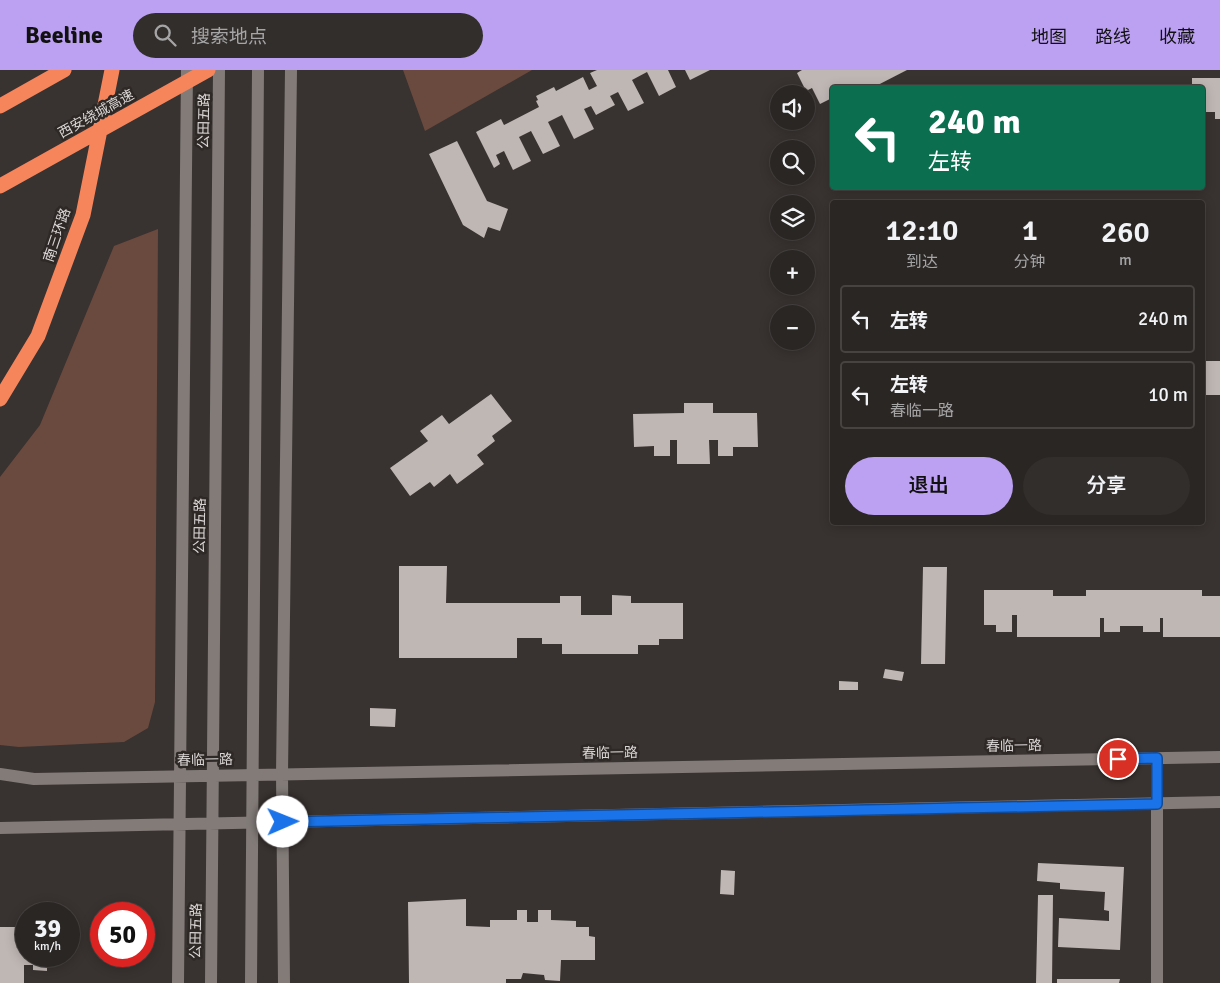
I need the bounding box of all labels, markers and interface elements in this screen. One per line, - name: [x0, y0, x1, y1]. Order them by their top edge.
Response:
- search box: [133, 13, 483, 58]
- text: Beeline: [25, 20, 103, 50]
- icon: search: [151, 21, 179, 49]
- text: 搜索地点: [191, 25, 267, 49]
- text: 地图: [1031, 26, 1067, 48]
- text: 路线: [1095, 26, 1131, 48]
- text: 收藏: [1159, 26, 1195, 48]
- map controls: [770, 85, 815, 350]
- button: sound: [770, 85, 815, 130]
- street label: 西安绕城高速: [55, 86, 137, 142]
- street label: 公田五路: [195, 93, 213, 149]
- text: 240 m: [928, 100, 1021, 143]
- icon: left: [845, 105, 910, 170]
- button: search: [770, 140, 815, 185]
- text: 左转: [928, 148, 972, 175]
- button: layers: [770, 195, 815, 240]
- street label: 南三环路: [40, 206, 74, 264]
- text: 12:10: [885, 212, 959, 249]
- text: 1: [1022, 212, 1038, 249]
- text: 260: [1101, 214, 1150, 251]
- button: +: [770, 250, 815, 295]
- text: m: [1119, 250, 1132, 270]
- text: 到达: [906, 252, 938, 272]
- text: 分钟: [1014, 252, 1046, 272]
- button: −: [770, 305, 815, 350]
- icon: left: [847, 305, 875, 333]
- text: 240 m: [1138, 307, 1188, 331]
- text: 左转: [890, 309, 928, 333]
- text: 左转: [890, 373, 928, 397]
- icon: left: [847, 381, 875, 409]
- text: 10 m: [1148, 383, 1188, 407]
- text: 春临一路: [890, 401, 954, 421]
- button: 退出: [845, 457, 1013, 515]
- button: 分享: [1023, 457, 1190, 515]
- street label: 公田五路: [191, 498, 209, 554]
- street label: 春临一路: [986, 737, 1042, 755]
- pin: [1097, 738, 1139, 780]
- street label: 春临一路: [582, 744, 638, 762]
- icon: arrive: [1104, 745, 1132, 773]
- street label: 春临一路: [177, 751, 233, 769]
- position arrow: [256, 795, 308, 847]
- speed limit sign: 50: [90, 902, 155, 967]
- street label: 公田五路: [187, 903, 205, 959]
- text: 39: [34, 913, 61, 944]
- text: km/h: [34, 939, 61, 954]

